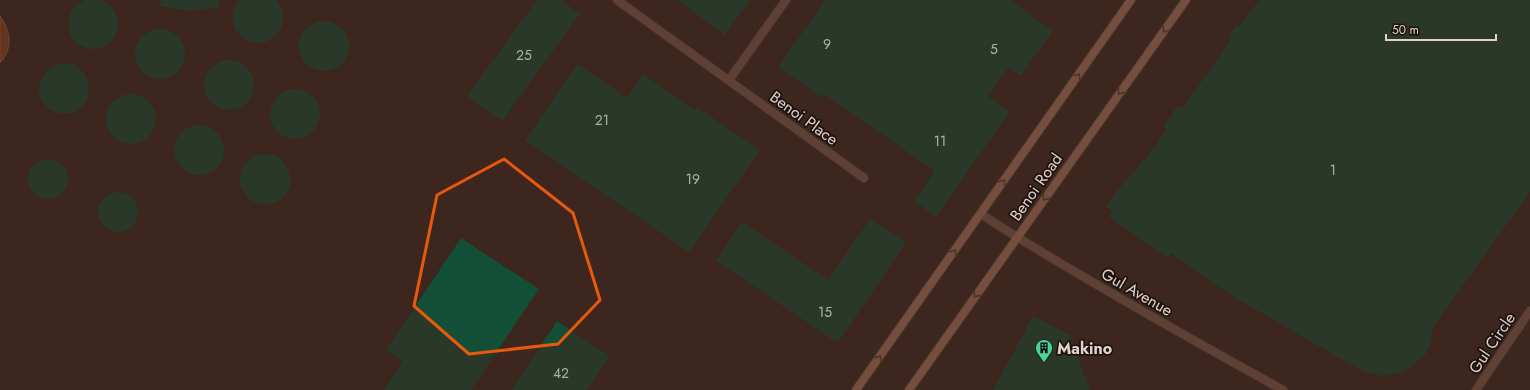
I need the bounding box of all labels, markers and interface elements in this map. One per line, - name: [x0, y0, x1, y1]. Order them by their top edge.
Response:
- scale bar: [1386, 16, 1496, 42]
- text: 50 m: [1392, 21, 1419, 39]
- one-way arrow: [1162, 26, 1170, 33]
- house number: 9: [823, 34, 831, 54]
- house number: 5: [990, 39, 998, 59]
- house number: 25: [516, 45, 532, 65]
- one-way arrow: [1073, 73, 1080, 80]
- street label: Benoi Place: [765, 85, 843, 151]
- one-way arrow: [1118, 88, 1125, 95]
- house number: 21: [595, 110, 609, 130]
- house number: 11: [934, 131, 946, 151]
- street label: Benoi Road: [1004, 149, 1068, 225]
- house number: 1: [1330, 160, 1336, 180]
- house number: 19: [686, 169, 700, 189]
- one-way arrow: [998, 179, 1006, 186]
- one-way arrow: [1042, 194, 1050, 201]
- one-way arrow: [949, 249, 957, 256]
- street label: Gul Avenue: [1097, 262, 1177, 322]
- one-way arrow: [974, 290, 981, 297]
- house number: 15: [818, 302, 832, 322]
- street label: Gul Circle: [1463, 308, 1521, 378]
- place label: Makino: [1057, 337, 1112, 360]
- building icon: Makino: [1034, 338, 1054, 363]
- one-way arrow: [874, 355, 882, 362]
- house number: 42: [553, 363, 569, 383]

